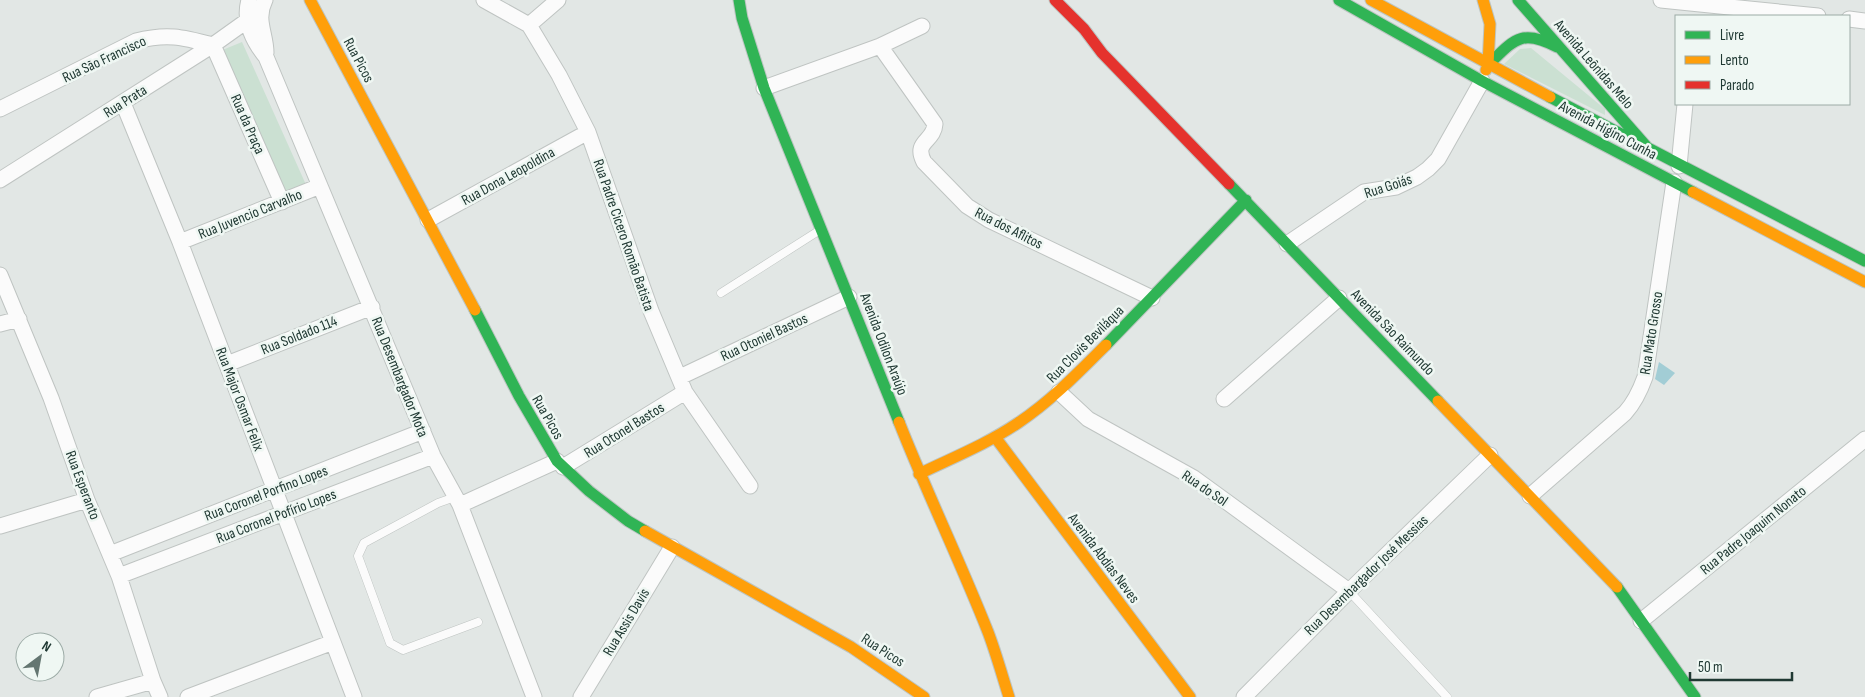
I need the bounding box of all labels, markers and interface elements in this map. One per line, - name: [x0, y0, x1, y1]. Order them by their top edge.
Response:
- street label: Avenida Leônidas Melo: [1549, 15, 1638, 113]
- legend: [1675, 15, 1850, 105]
- text: Livre: [1720, 26, 1744, 45]
- street label: Rua São Francisco: [59, 32, 149, 87]
- street label: Rua Picos: [339, 35, 378, 86]
- text: Lento: [1720, 51, 1749, 70]
- text: Parado: [1720, 76, 1754, 95]
- street label: Rua Prata: [100, 81, 151, 122]
- street label: Rua da Praça: [226, 91, 269, 157]
- street label: Avenida Higino Cunha: [1555, 96, 1660, 164]
- street label: Rua Dona Leopoldina: [458, 143, 558, 210]
- street label: Rua Padre Cicero Romão Batista: [589, 157, 659, 314]
- street label: Rua Goiás: [1362, 170, 1414, 203]
- street label: Rua Juvencio Carvalho: [196, 185, 305, 244]
- street label: Rua dos Aflitos: [972, 203, 1046, 254]
- street label: Avenida São Raimundo: [1346, 285, 1439, 379]
- street label: Avenida Odilon Araújo: [855, 290, 912, 398]
- street label: Rua Mato Grosso: [1636, 290, 1667, 376]
- street label: Rua Clovis Beviláqua: [1043, 301, 1128, 387]
- street label: Rua Otoniel Bastos: [718, 309, 811, 366]
- street label: Rua Soldado 114: [258, 312, 340, 359]
- street label: Rua Desembargador Mota: [367, 314, 432, 440]
- street label: Rua Major Osmar Felix: [211, 345, 268, 454]
- street label: Rua Picos: [527, 392, 568, 443]
- street label: Rua Otonel Bastos: [581, 398, 668, 463]
- street label: Rua Esperanto: [61, 448, 104, 522]
- street label: Rua Coronel Porfino Lopes: [202, 461, 331, 526]
- street label: Rua do Sol: [1178, 466, 1231, 511]
- street label: Rua Padre Joaquim Nonato: [1696, 482, 1810, 579]
- street label: Rua Coronel Pofírio Lopes: [213, 485, 339, 548]
- street label: Avenida Abdias Neves: [1063, 509, 1144, 607]
- street label: Rua Desembargador José Messias: [1300, 511, 1432, 640]
- street label: Rua Assis Davis: [599, 585, 654, 660]
- street label: Rua Picos: [857, 629, 908, 671]
- north arrow: [15, 632, 65, 682]
- text: N: [39, 637, 54, 656]
- scale bar: [1690, 650, 1792, 682]
- text: 50 m: [1698, 658, 1723, 677]

